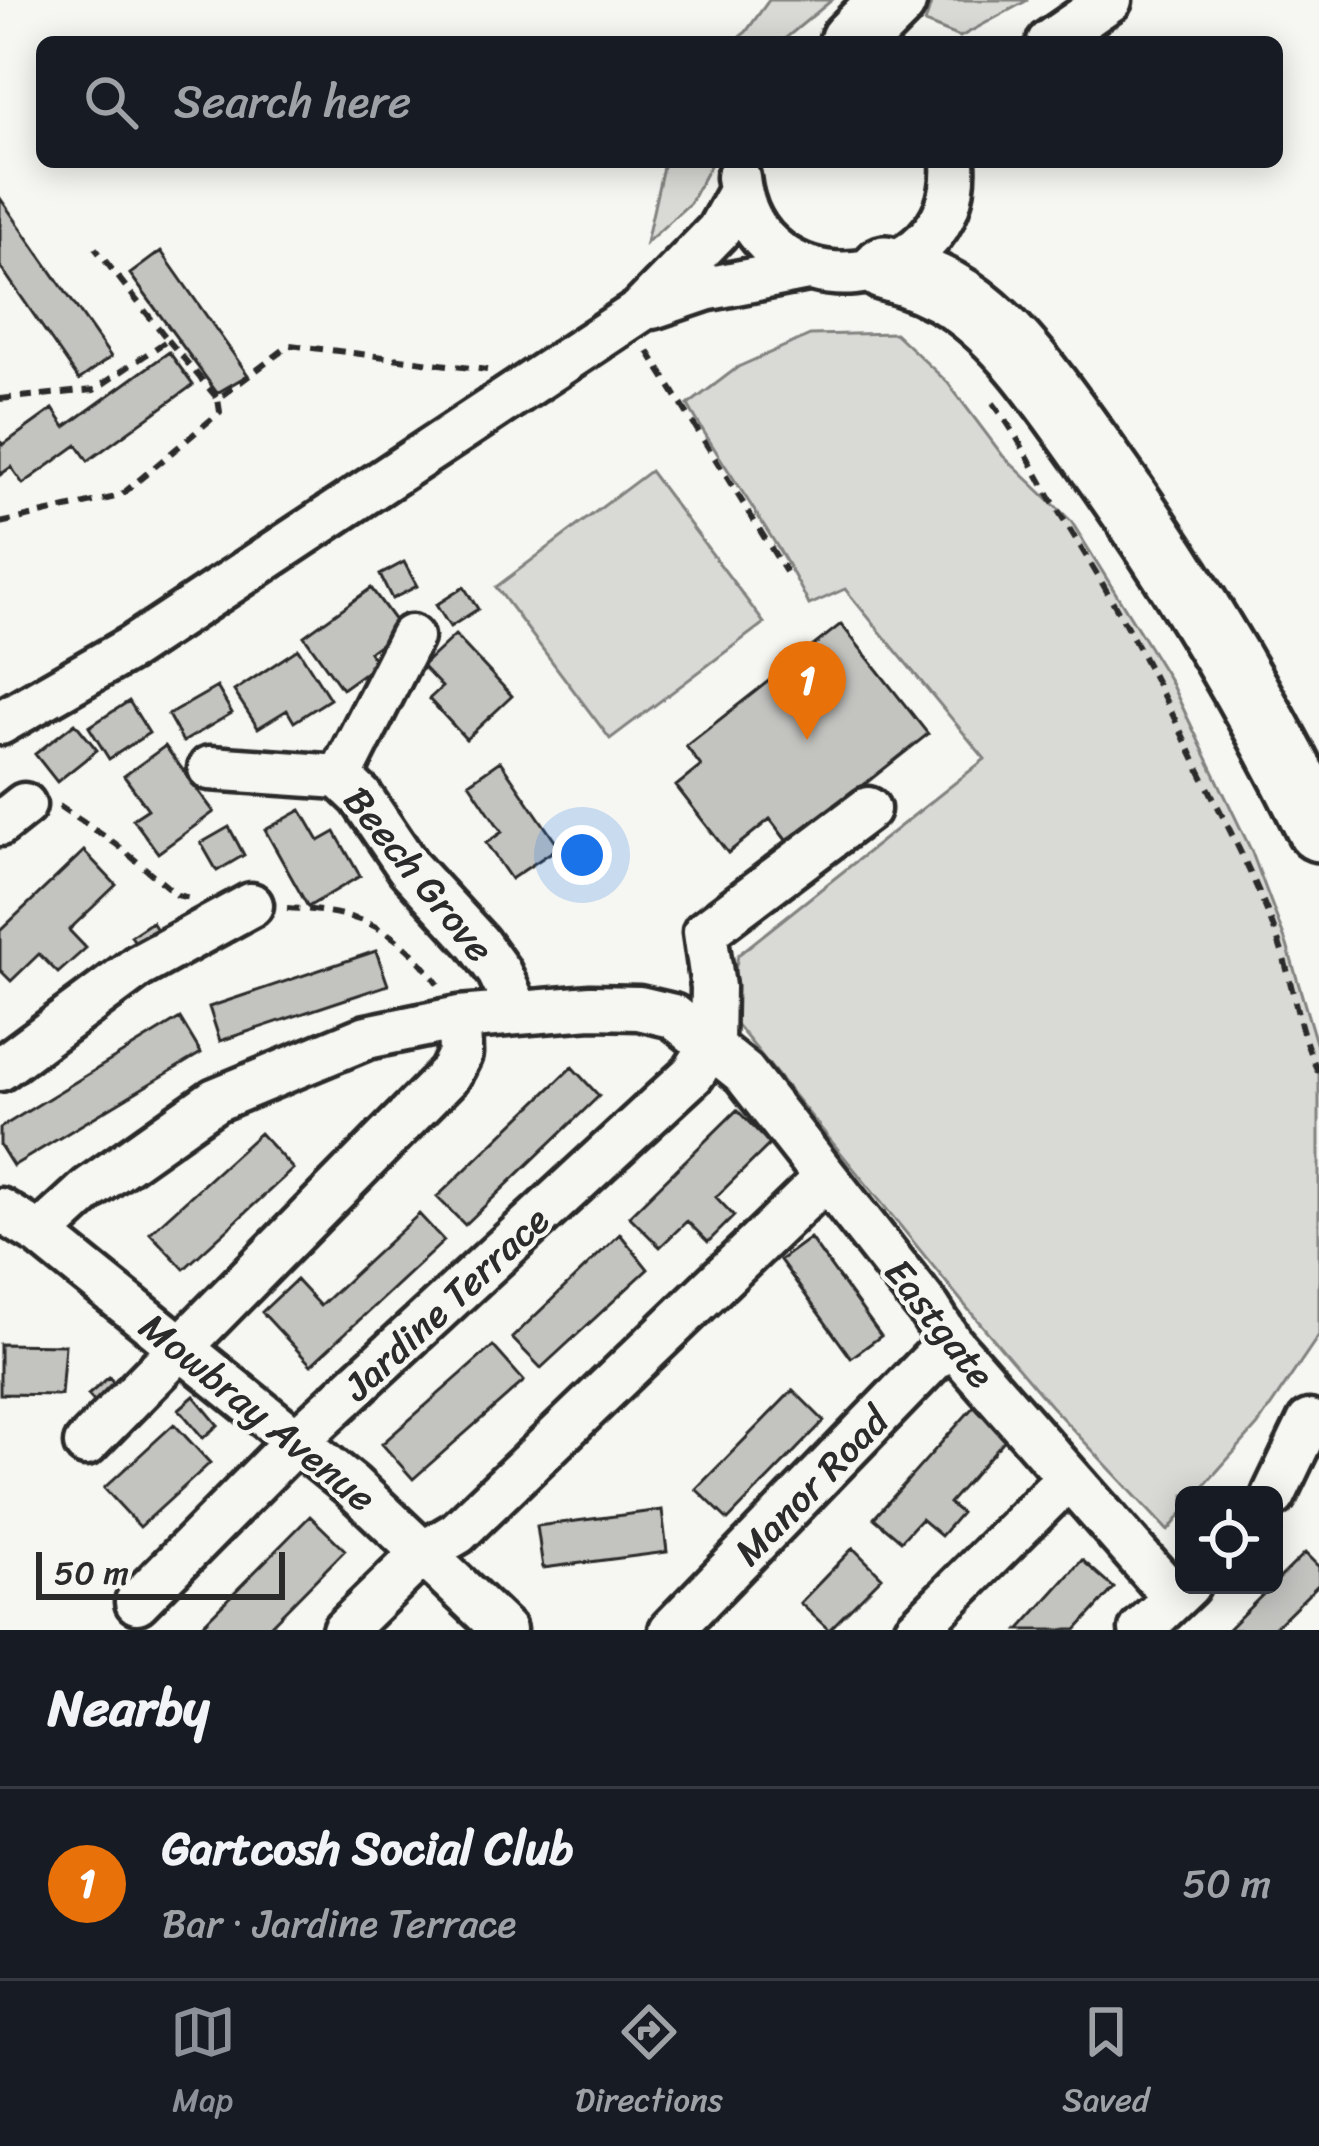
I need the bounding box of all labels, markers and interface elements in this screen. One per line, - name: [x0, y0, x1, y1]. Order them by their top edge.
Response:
- search box: [36, 36, 1283, 168]
- text: Search here: [174, 62, 411, 142]
- icon: search: [78, 69, 144, 135]
- pin: 1: [768, 641, 846, 740]
- street label: Beech Grove: [325, 770, 513, 978]
- your location: [552, 825, 612, 885]
- street label: Jardine Terrace: [325, 1188, 566, 1419]
- street label: Eastgate: [866, 1242, 1014, 1404]
- street label: Mowbray Avenue: [124, 1294, 392, 1530]
- street label: Manor Road: [716, 1388, 907, 1582]
- map controls: [1175, 1486, 1283, 1594]
- button: locate: [1175, 1486, 1283, 1594]
- text: 50 m: [54, 1544, 129, 1602]
- scale bar: [36, 1546, 285, 1599]
- text: Nearby: [48, 1663, 209, 1753]
- text: Gartcosh Social Club: [162, 1809, 574, 1889]
- text: 1: [79, 1849, 95, 1918]
- text: 50 m: [1182, 1849, 1271, 1918]
- text: Bar · Jardine Terrace: [162, 1889, 516, 1958]
- tab: Map: [170, 1999, 236, 2129]
- tab: Directions: [575, 1999, 723, 2129]
- tab: Saved: [1062, 1999, 1149, 2129]

